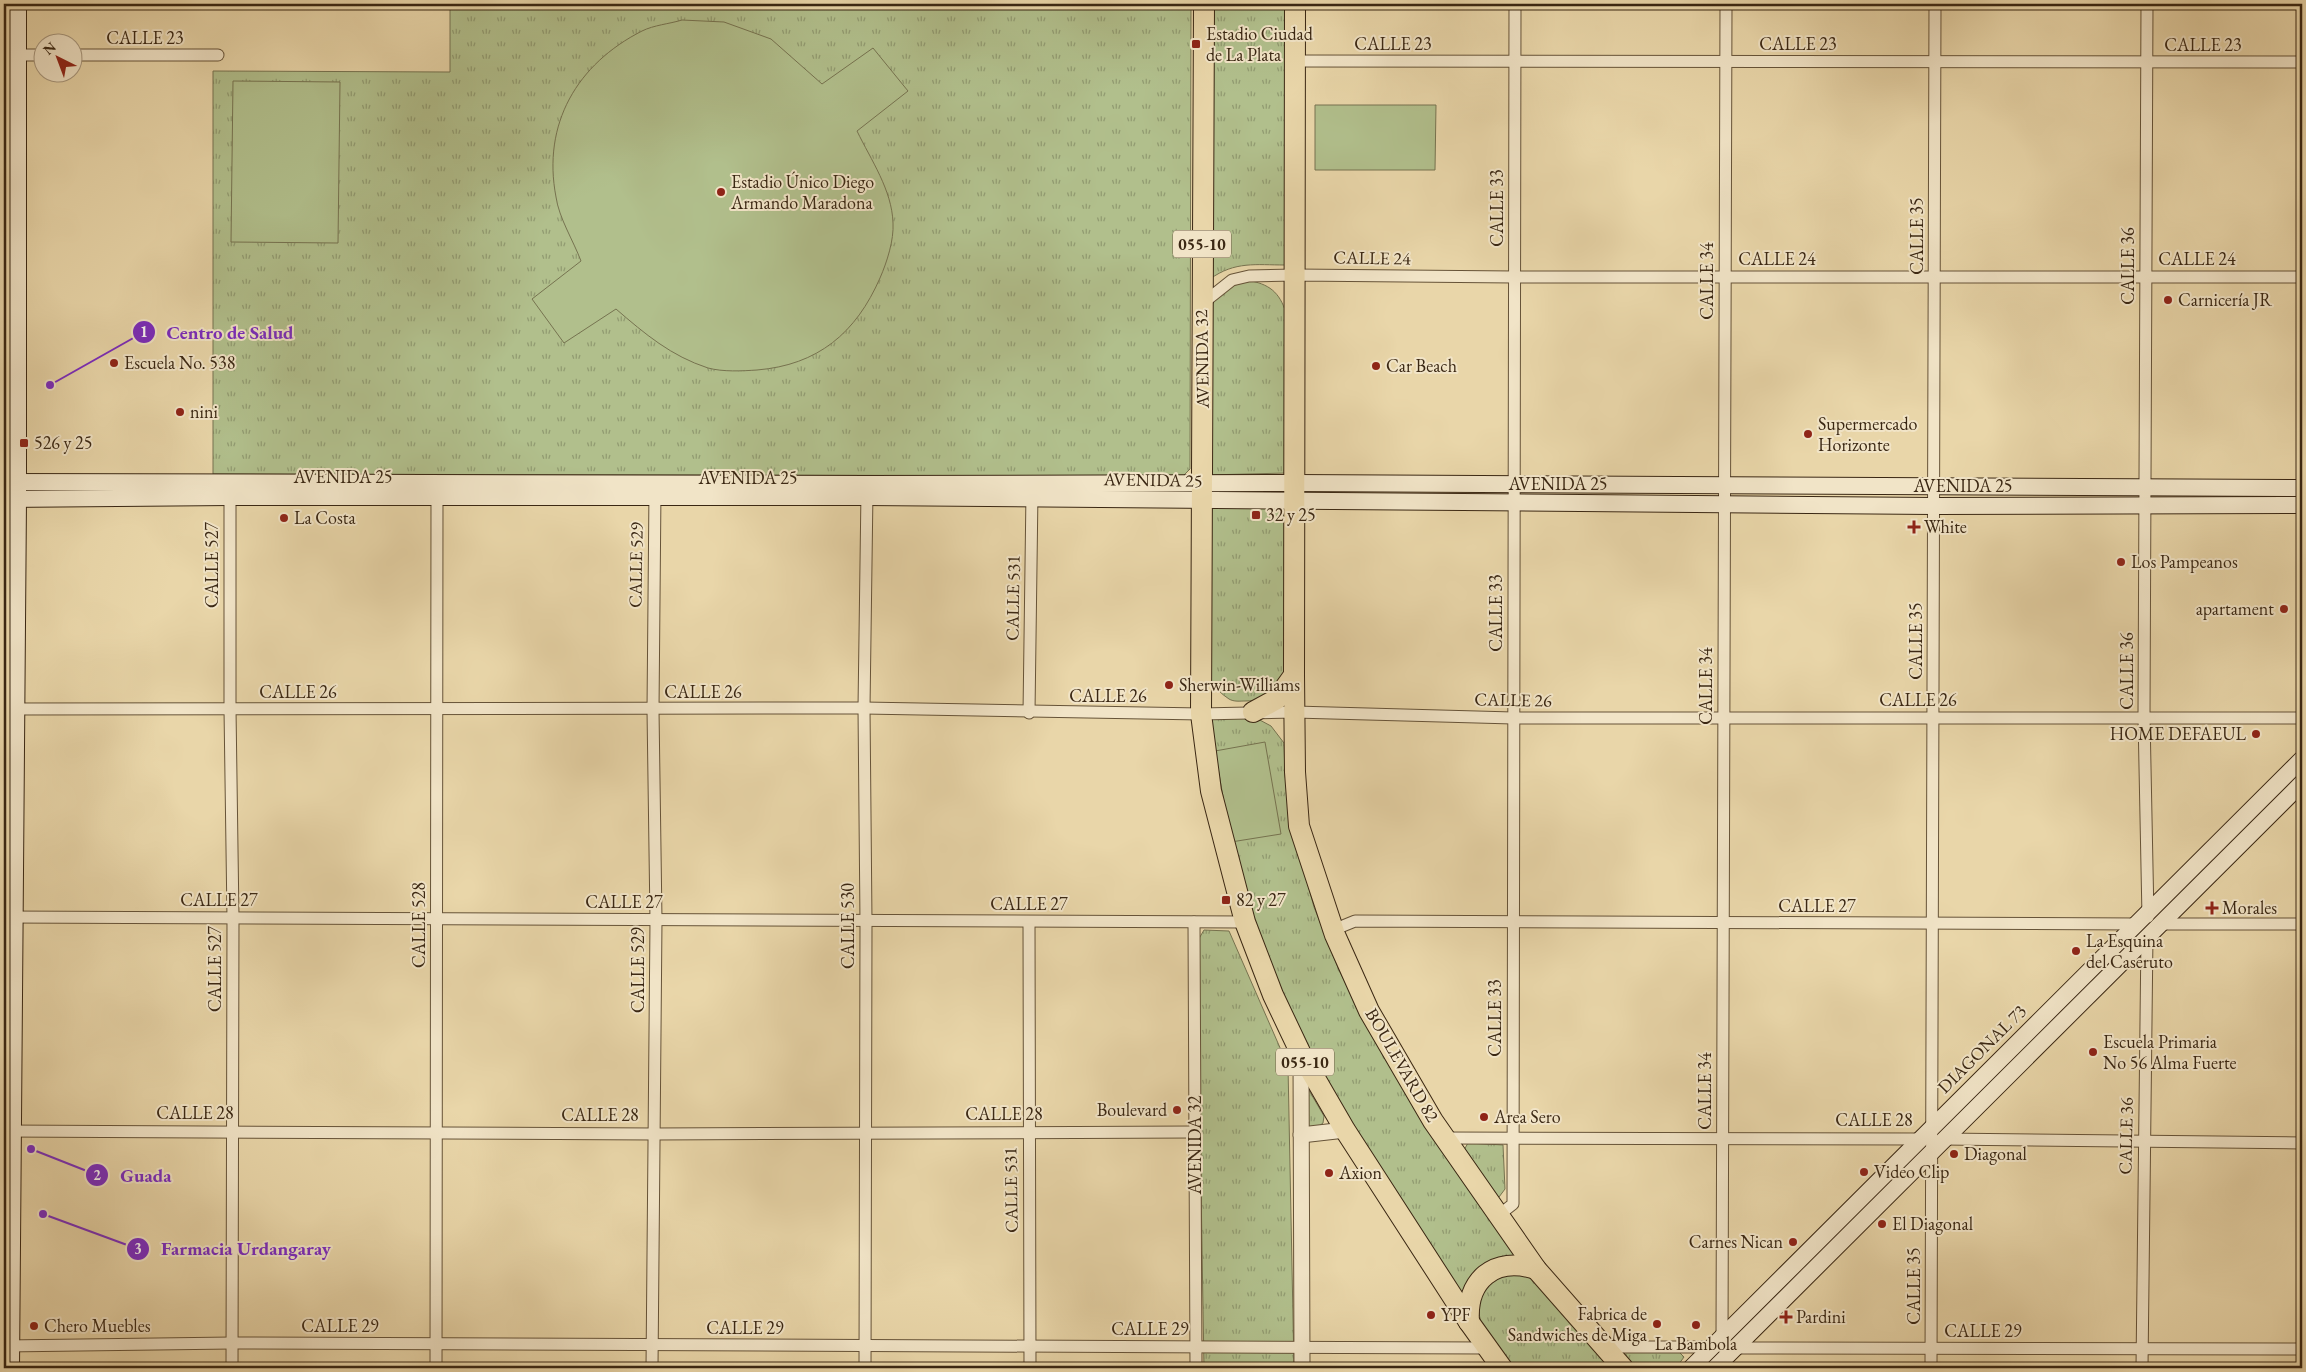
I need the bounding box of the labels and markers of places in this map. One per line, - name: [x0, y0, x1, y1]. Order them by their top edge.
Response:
- place label: Estadio Ciudad de La Plata: [1206, 22, 1314, 66]
- marker: Estadio Ciudad de La Plata: [1190, 38, 1202, 50]
- place label: Estadio Único Diego Armando Maradona: [730, 170, 874, 214]
- marker: Estadio Único Diego Armando Maradona: [715, 186, 727, 198]
- place label: Carnicería JR: [2178, 288, 2272, 311]
- marker: Carnicería JR: [2162, 294, 2174, 306]
- callout: Centro de Salud: [132, 315, 304, 349]
- place label: Escuela No. 538: [124, 351, 235, 374]
- place label: Car Beach: [1386, 354, 1457, 377]
- marker: Escuela No. 538: [108, 357, 120, 369]
- marker: Car Beach: [1370, 360, 1382, 372]
- place label: nini: [190, 400, 218, 423]
- marker: nini: [174, 406, 186, 418]
- place label: Supermercado Horizonte: [1818, 412, 1918, 456]
- marker: Supermercado Horizonte: [1802, 428, 1814, 440]
- place label: 526 y 25: [34, 431, 92, 454]
- marker: 526 y 25: [18, 437, 30, 449]
- place label: 32 y 25: [1266, 503, 1316, 526]
- place label: La Costa: [294, 506, 356, 529]
- marker: 32 y 25: [1250, 509, 1262, 521]
- marker: La Costa: [278, 512, 290, 524]
- place label: White: [1924, 515, 1967, 538]
- marker: White: [1908, 521, 1920, 533]
- place label: Los Pampeanos: [2131, 550, 2238, 573]
- marker: Los Pampeanos: [2115, 556, 2127, 568]
- place label: apartament: [2196, 597, 2274, 620]
- marker: apartament: [2278, 603, 2290, 615]
- place label: Sherwin-Williams: [1179, 673, 1300, 696]
- marker: Sherwin-Williams: [1163, 679, 1175, 691]
- place label: HOME DEFAEUL: [2110, 722, 2246, 745]
- marker: HOME DEFAEUL: [2250, 728, 2262, 740]
- place label: 82 y 27: [1236, 888, 1286, 911]
- marker: 82 y 27: [1220, 894, 1232, 906]
- place label: Morales: [2222, 896, 2277, 919]
- marker: Morales: [2206, 902, 2218, 914]
- place label: La Esquina del Caseruto: [2086, 929, 2173, 973]
- marker: La Esquina del Caseruto: [2070, 945, 2082, 957]
- place label: Escuela Primaria No 56 Alma Fuerte: [2103, 1030, 2237, 1074]
- marker: Escuela Primaria No 56 Alma Fuerte: [2087, 1046, 2099, 1058]
- place label: Boulevard: [1097, 1098, 1168, 1121]
- marker: Boulevard: [1171, 1104, 1183, 1116]
- place label: Area Sero: [1493, 1105, 1561, 1128]
- marker: Area Sero: [1478, 1111, 1490, 1123]
- place label: Diagonal: [1964, 1142, 2027, 1165]
- marker: Diagonal: [1948, 1148, 1960, 1160]
- callout: Guada: [85, 1158, 181, 1192]
- place label: Video Clip: [1874, 1160, 1949, 1183]
- place label: Axion: [1338, 1161, 1383, 1184]
- marker: Video Clip: [1858, 1166, 1870, 1178]
- marker: Axion: [1323, 1167, 1335, 1179]
- place label: El Diagonal: [1892, 1212, 1973, 1235]
- marker: El Diagonal: [1876, 1218, 1888, 1230]
- place label: Carnes Nican: [1689, 1230, 1783, 1253]
- callout: Farmacia Urdangaray: [126, 1232, 341, 1266]
- marker: Carnes Nican: [1787, 1236, 1799, 1248]
- place label: Fabrica de Sandwiches de Miga: [1508, 1302, 1648, 1346]
- place label: YPF: [1441, 1303, 1471, 1326]
- place label: Pardini: [1796, 1305, 1846, 1328]
- marker: YPF: [1425, 1309, 1437, 1321]
- marker: Pardini: [1780, 1311, 1792, 1323]
- place label: Chero Muebles: [44, 1314, 151, 1337]
- marker: Fabrica de Sandwiches de Miga: [1651, 1318, 1663, 1330]
- marker: La Bambola: [1690, 1319, 1702, 1331]
- marker: Chero Muebles: [28, 1320, 40, 1332]
- place label: La Bambola: [1655, 1332, 1738, 1355]

